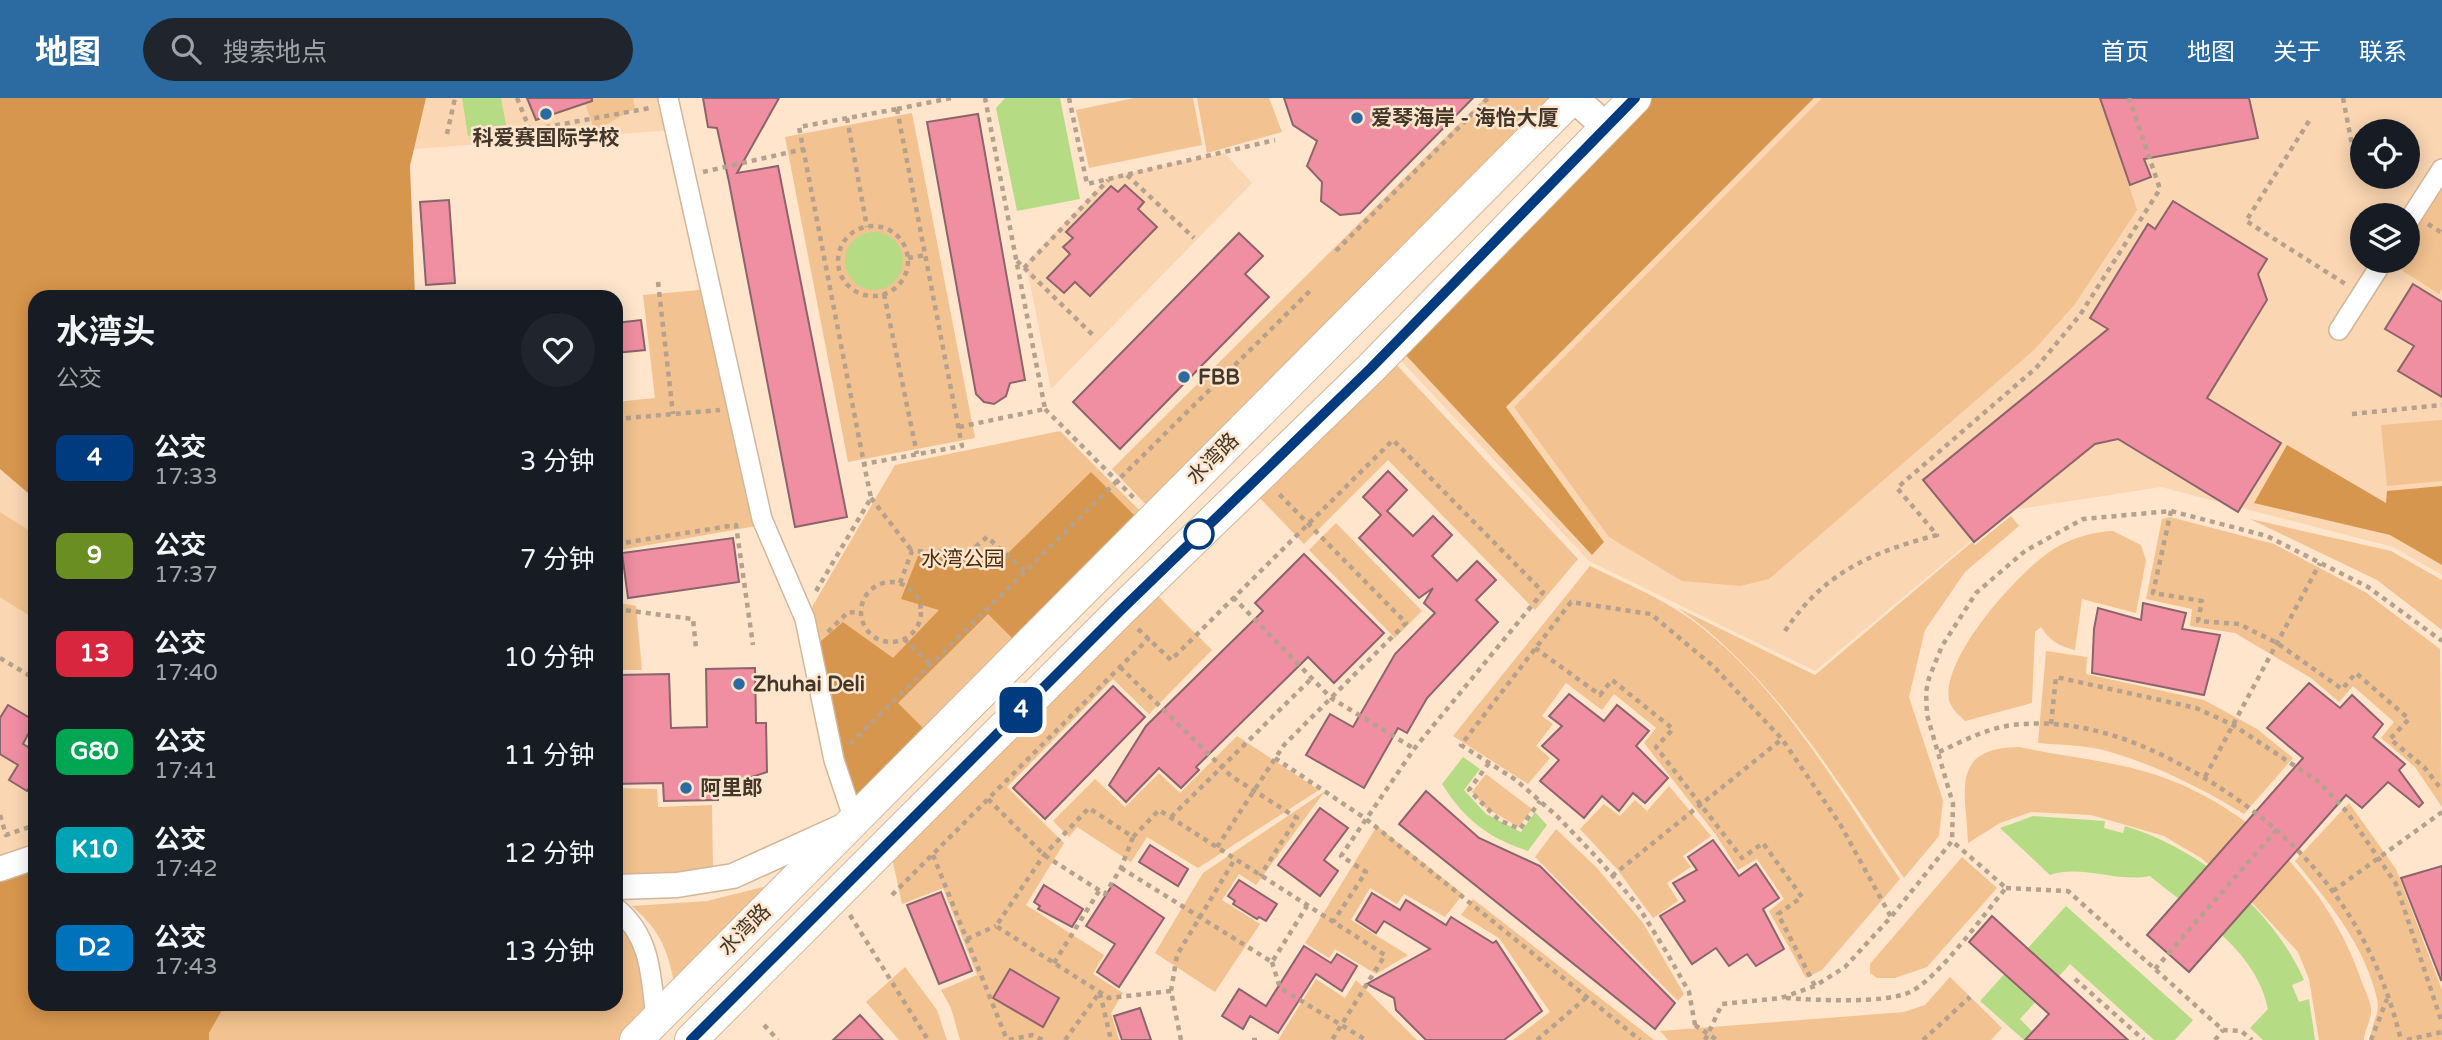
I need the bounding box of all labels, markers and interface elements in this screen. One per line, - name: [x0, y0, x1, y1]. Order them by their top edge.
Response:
- search box: [143, 18, 633, 81]
- icon: search: [167, 30, 205, 68]
- text: 地图: [35, 33, 101, 72]
- text: 搜索地点: [223, 37, 327, 68]
- text: 首页: [2101, 38, 2149, 67]
- text: 地图: [2187, 38, 2235, 67]
- text: 关于: [2273, 38, 2321, 67]
- text: 联系: [2359, 38, 2407, 67]
- marker: 科爱赛国际学校: [538, 106, 554, 122]
- place label: 爱琴海岸 - 海怡大厦: [1371, 106, 1559, 131]
- marker: 爱琴海岸 - 海怡大厦: [1349, 110, 1365, 126]
- map controls: [2350, 119, 2420, 273]
- button: locate: [2350, 119, 2420, 189]
- place label: 科爱赛国际学校: [473, 126, 620, 151]
- button: layers: [2350, 203, 2420, 273]
- text: 水湾头: [56, 313, 155, 352]
- button: heart: [521, 313, 595, 387]
- text: 公交: [56, 365, 102, 393]
- place label: FBB: [1198, 365, 1240, 390]
- marker: FBB: [1176, 369, 1192, 385]
- street label: 水湾路: [1182, 428, 1244, 490]
- text: 公交: [154, 432, 206, 463]
- text: 4: [87, 443, 102, 472]
- text: 3 分钟: [520, 446, 595, 477]
- text: 17:33: [154, 463, 218, 491]
- unlabelled marker: [1184, 519, 1214, 549]
- text: 公交: [154, 530, 206, 561]
- text: 9: [87, 541, 102, 570]
- text: 7 分钟: [520, 544, 595, 575]
- park label: 水湾公园: [921, 547, 1005, 572]
- text: 17:37: [154, 561, 218, 589]
- text: 公交: [154, 628, 206, 659]
- text: 13: [79, 639, 110, 668]
- text: 10 分钟: [504, 642, 595, 673]
- text: 17:40: [154, 659, 218, 687]
- place label: Zhuhai Deli: [753, 672, 865, 697]
- marker: Zhuhai Deli: [731, 676, 747, 692]
- line badge: 4: [998, 687, 1044, 733]
- text: 4: [1013, 695, 1029, 724]
- text: 公交: [154, 726, 206, 757]
- text: G80: [70, 737, 119, 766]
- text: 11 分钟: [504, 740, 595, 771]
- text: 17:41: [154, 757, 218, 785]
- place label: 阿里郎: [700, 776, 763, 801]
- marker: 阿里郎: [678, 780, 694, 796]
- text: 公交: [154, 824, 206, 855]
- text: K10: [71, 835, 118, 864]
- text: 12 分钟: [504, 838, 595, 869]
- text: 17:42: [154, 855, 218, 883]
- street label: 水湾路: [714, 899, 776, 961]
- text: 公交: [154, 922, 206, 953]
- text: D2: [78, 933, 111, 962]
- text: 13 分钟: [504, 936, 595, 967]
- text: 17:43: [154, 953, 218, 981]

